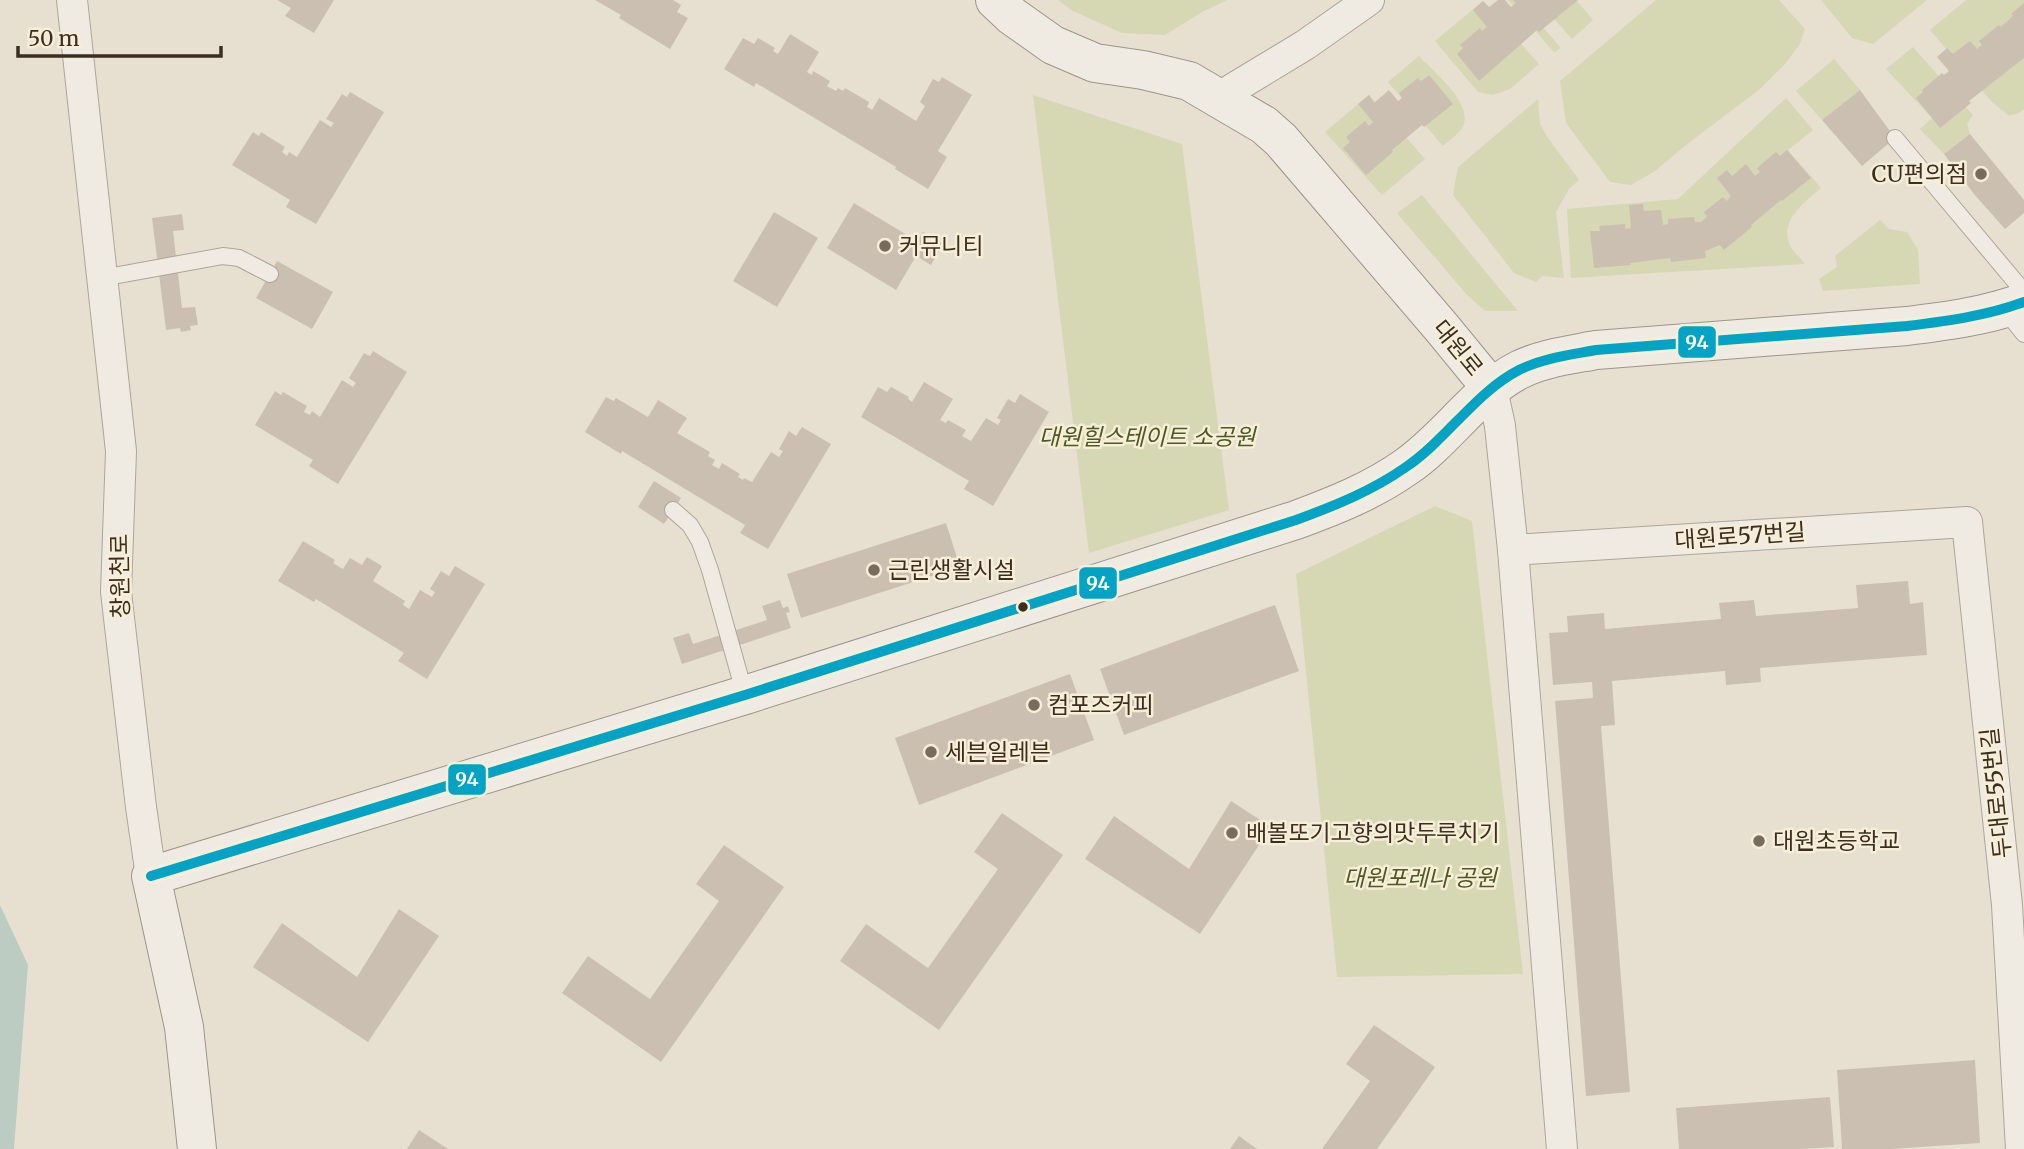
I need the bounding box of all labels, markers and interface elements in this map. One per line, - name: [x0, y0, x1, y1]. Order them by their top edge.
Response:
- scale bar: [18, 14, 220, 58]
- text: 50 m: [28, 25, 79, 52]
- place label: CU편의점: [1871, 159, 1967, 188]
- marker: CU편의점: [1973, 166, 1989, 182]
- place label: 커뮤니티: [899, 231, 984, 260]
- marker: 커뮤니티: [877, 238, 893, 254]
- street label: 대원로: [1427, 314, 1490, 381]
- line badge: 94: [1677, 325, 1717, 359]
- text: 94: [1685, 330, 1709, 354]
- park label: 대원힐스테이트 소공원: [1039, 422, 1257, 451]
- street label: 대원로57번길: [1673, 516, 1807, 555]
- street label: 창원천로: [104, 533, 135, 619]
- place label: 근린생활시설: [888, 555, 1015, 584]
- marker: 근린생활시설: [866, 562, 882, 578]
- line badge: 94: [1078, 566, 1118, 600]
- text: 94: [1086, 571, 1110, 595]
- unlabelled marker: [1016, 600, 1030, 614]
- place label: 컴포즈커피: [1048, 690, 1154, 719]
- marker: 컴포즈커피: [1026, 697, 1042, 713]
- street label: 두대로55번길: [1974, 726, 2017, 860]
- place label: 세븐일레븐: [945, 737, 1051, 766]
- marker: 세븐일레븐: [923, 744, 939, 760]
- line badge: 94: [447, 763, 487, 796]
- text: 94: [455, 767, 479, 791]
- place label: 배볼또기고향의맛두루치기: [1246, 818, 1500, 847]
- marker: 배볼또기고향의맛두루치기: [1224, 825, 1240, 841]
- place label: 대원초등학교: [1773, 826, 1900, 855]
- marker: 대원초등학교: [1751, 833, 1767, 849]
- park label: 대원포레나 공원: [1343, 863, 1498, 892]

